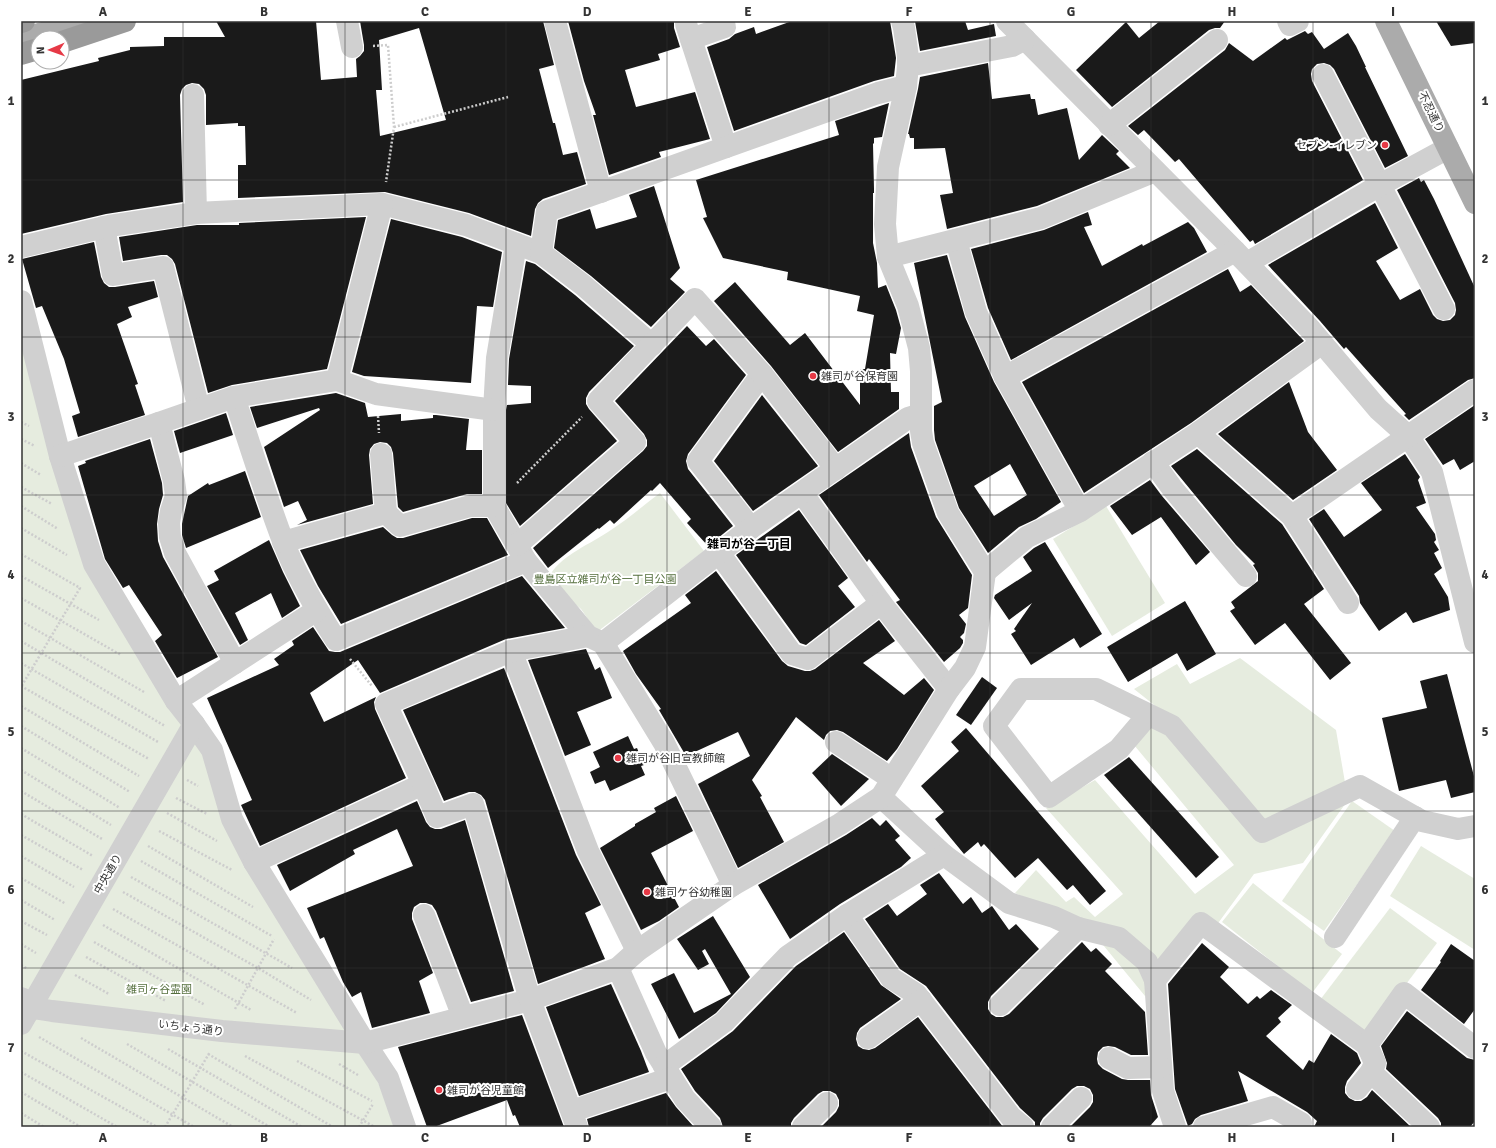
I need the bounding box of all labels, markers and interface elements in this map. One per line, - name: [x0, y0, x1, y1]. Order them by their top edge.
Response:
- text: A: [99, 4, 108, 20]
- text: B: [260, 4, 268, 20]
- text: C: [421, 4, 429, 20]
- text: D: [583, 4, 592, 20]
- text: E: [744, 4, 752, 20]
- text: F: [906, 4, 913, 20]
- text: G: [1067, 4, 1075, 20]
- text: H: [1228, 4, 1236, 20]
- text: I: [1391, 4, 1395, 20]
- north arrow: [30, 30, 70, 70]
- text: N: [34, 46, 47, 54]
- street label: 不忍通り: [1416, 89, 1446, 135]
- text: 1: [7, 93, 15, 109]
- text: 1: [1481, 93, 1489, 109]
- place label: セブン-イレブン: [1296, 139, 1377, 152]
- marker: セブン-イレブン: [1380, 140, 1390, 150]
- text: 2: [7, 251, 15, 267]
- text: 2: [1481, 251, 1489, 267]
- place label: 雑司が谷保育園: [821, 370, 898, 383]
- marker: 雑司が谷保育園: [808, 371, 818, 381]
- text: 3: [7, 409, 15, 425]
- text: 3: [1481, 409, 1489, 425]
- district label: 雑司が谷一丁目: [707, 537, 791, 552]
- text: 4: [7, 567, 15, 583]
- text: 4: [1481, 567, 1489, 583]
- park label: 豊島区立雑司が谷一丁目公園: [534, 573, 677, 586]
- text: 5: [7, 724, 15, 740]
- text: 5: [1481, 724, 1489, 740]
- place label: 雑司が谷旧宣教師館: [626, 752, 725, 765]
- marker: 雑司が谷旧宣教師館: [613, 753, 623, 763]
- street label: 中央通り: [91, 852, 125, 896]
- text: 6: [7, 882, 15, 898]
- text: 6: [1481, 882, 1489, 898]
- place label: 雑司ケ谷幼稚園: [655, 886, 732, 899]
- marker: 雑司ケ谷幼稚園: [642, 887, 652, 897]
- park label: 雑司ヶ谷霊園: [126, 983, 192, 996]
- street label: いちょう通り: [157, 1018, 225, 1038]
- text: 7: [7, 1040, 15, 1056]
- text: 7: [1481, 1040, 1489, 1056]
- place label: 雑司が谷児童館: [447, 1084, 524, 1097]
- marker: 雑司が谷児童館: [434, 1085, 444, 1095]
- text: A: [99, 1130, 108, 1146]
- text: B: [260, 1130, 268, 1146]
- text: C: [421, 1130, 429, 1146]
- text: D: [583, 1130, 592, 1146]
- text: E: [744, 1130, 752, 1146]
- text: F: [906, 1130, 913, 1146]
- text: G: [1067, 1130, 1075, 1146]
- text: H: [1228, 1130, 1236, 1146]
- text: I: [1391, 1130, 1395, 1146]

